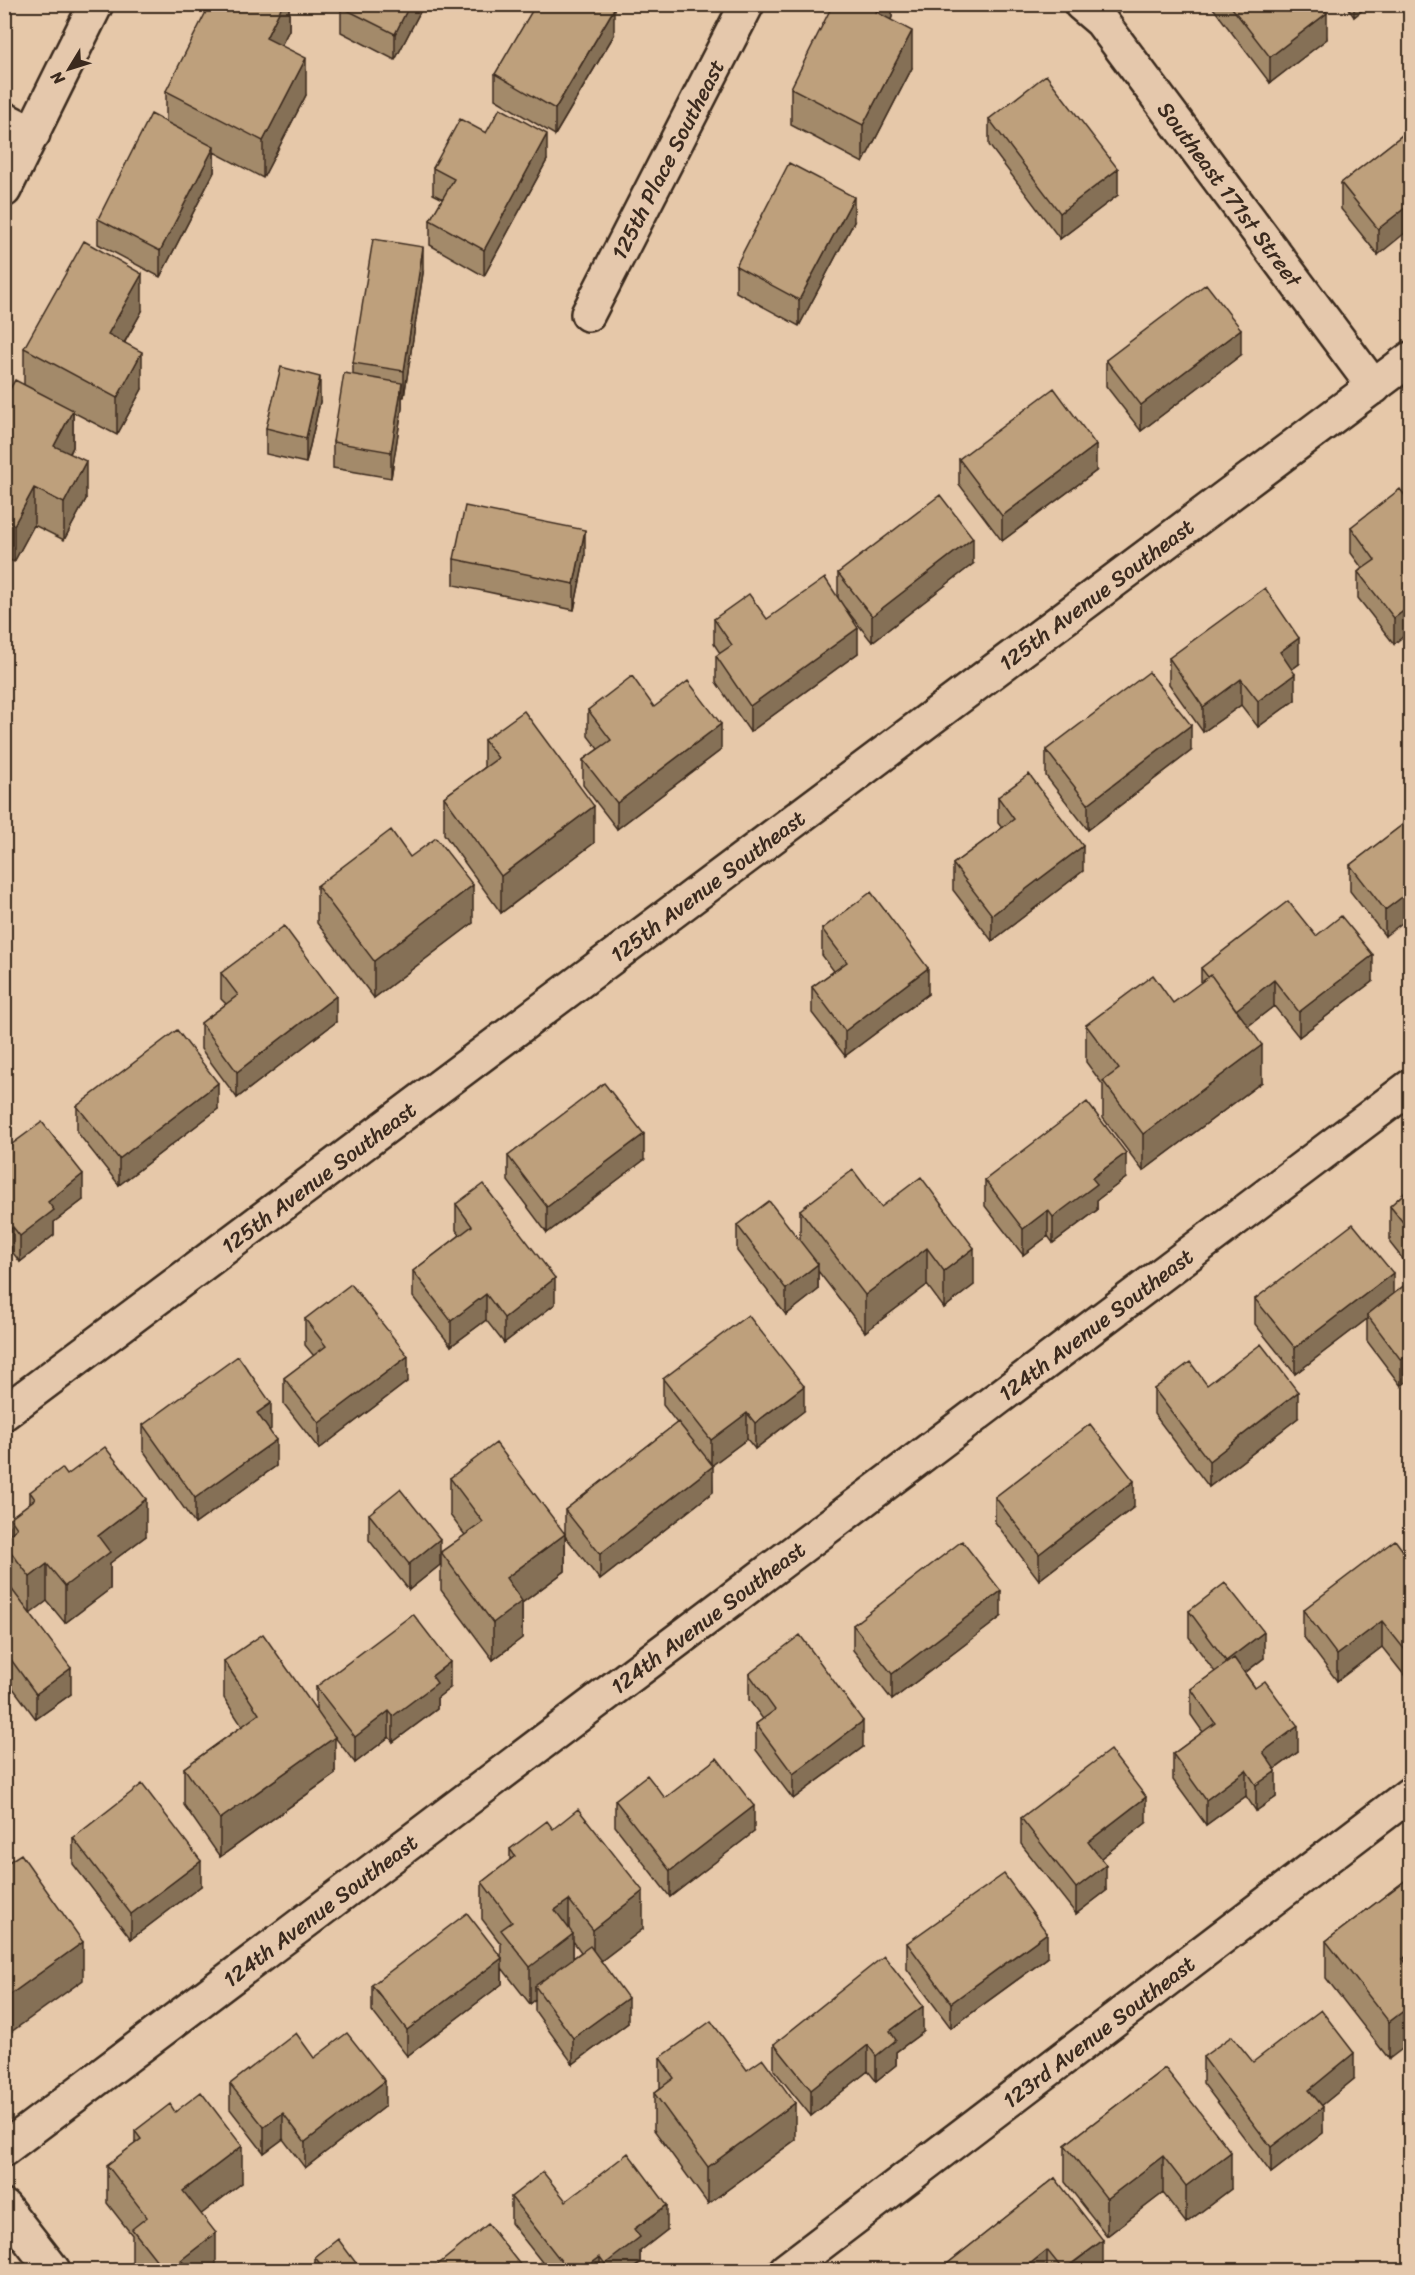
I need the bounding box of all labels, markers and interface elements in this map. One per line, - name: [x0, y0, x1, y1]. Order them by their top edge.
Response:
- north arrow: [39, 39, 99, 99]
- street label: 125th Place Southeast: [600, 52, 735, 266]
- text: N: [42, 64, 73, 92]
- street label: Southeast 171st Street: [1147, 92, 1313, 296]
- street label: 125th Avenue Southeast: [990, 507, 1203, 681]
- street label: 125th Avenue Southeast: [601, 799, 814, 972]
- street label: 125th Avenue Southeast: [212, 1090, 425, 1264]
- street label: 124th Avenue Southeast: [989, 1237, 1202, 1411]
- street label: 124th Avenue Southeast: [601, 1530, 814, 1704]
- street label: 124th Avenue Southeast: [214, 1823, 427, 1997]
- street label: 123rd Avenue Southeast: [993, 1945, 1204, 2118]

